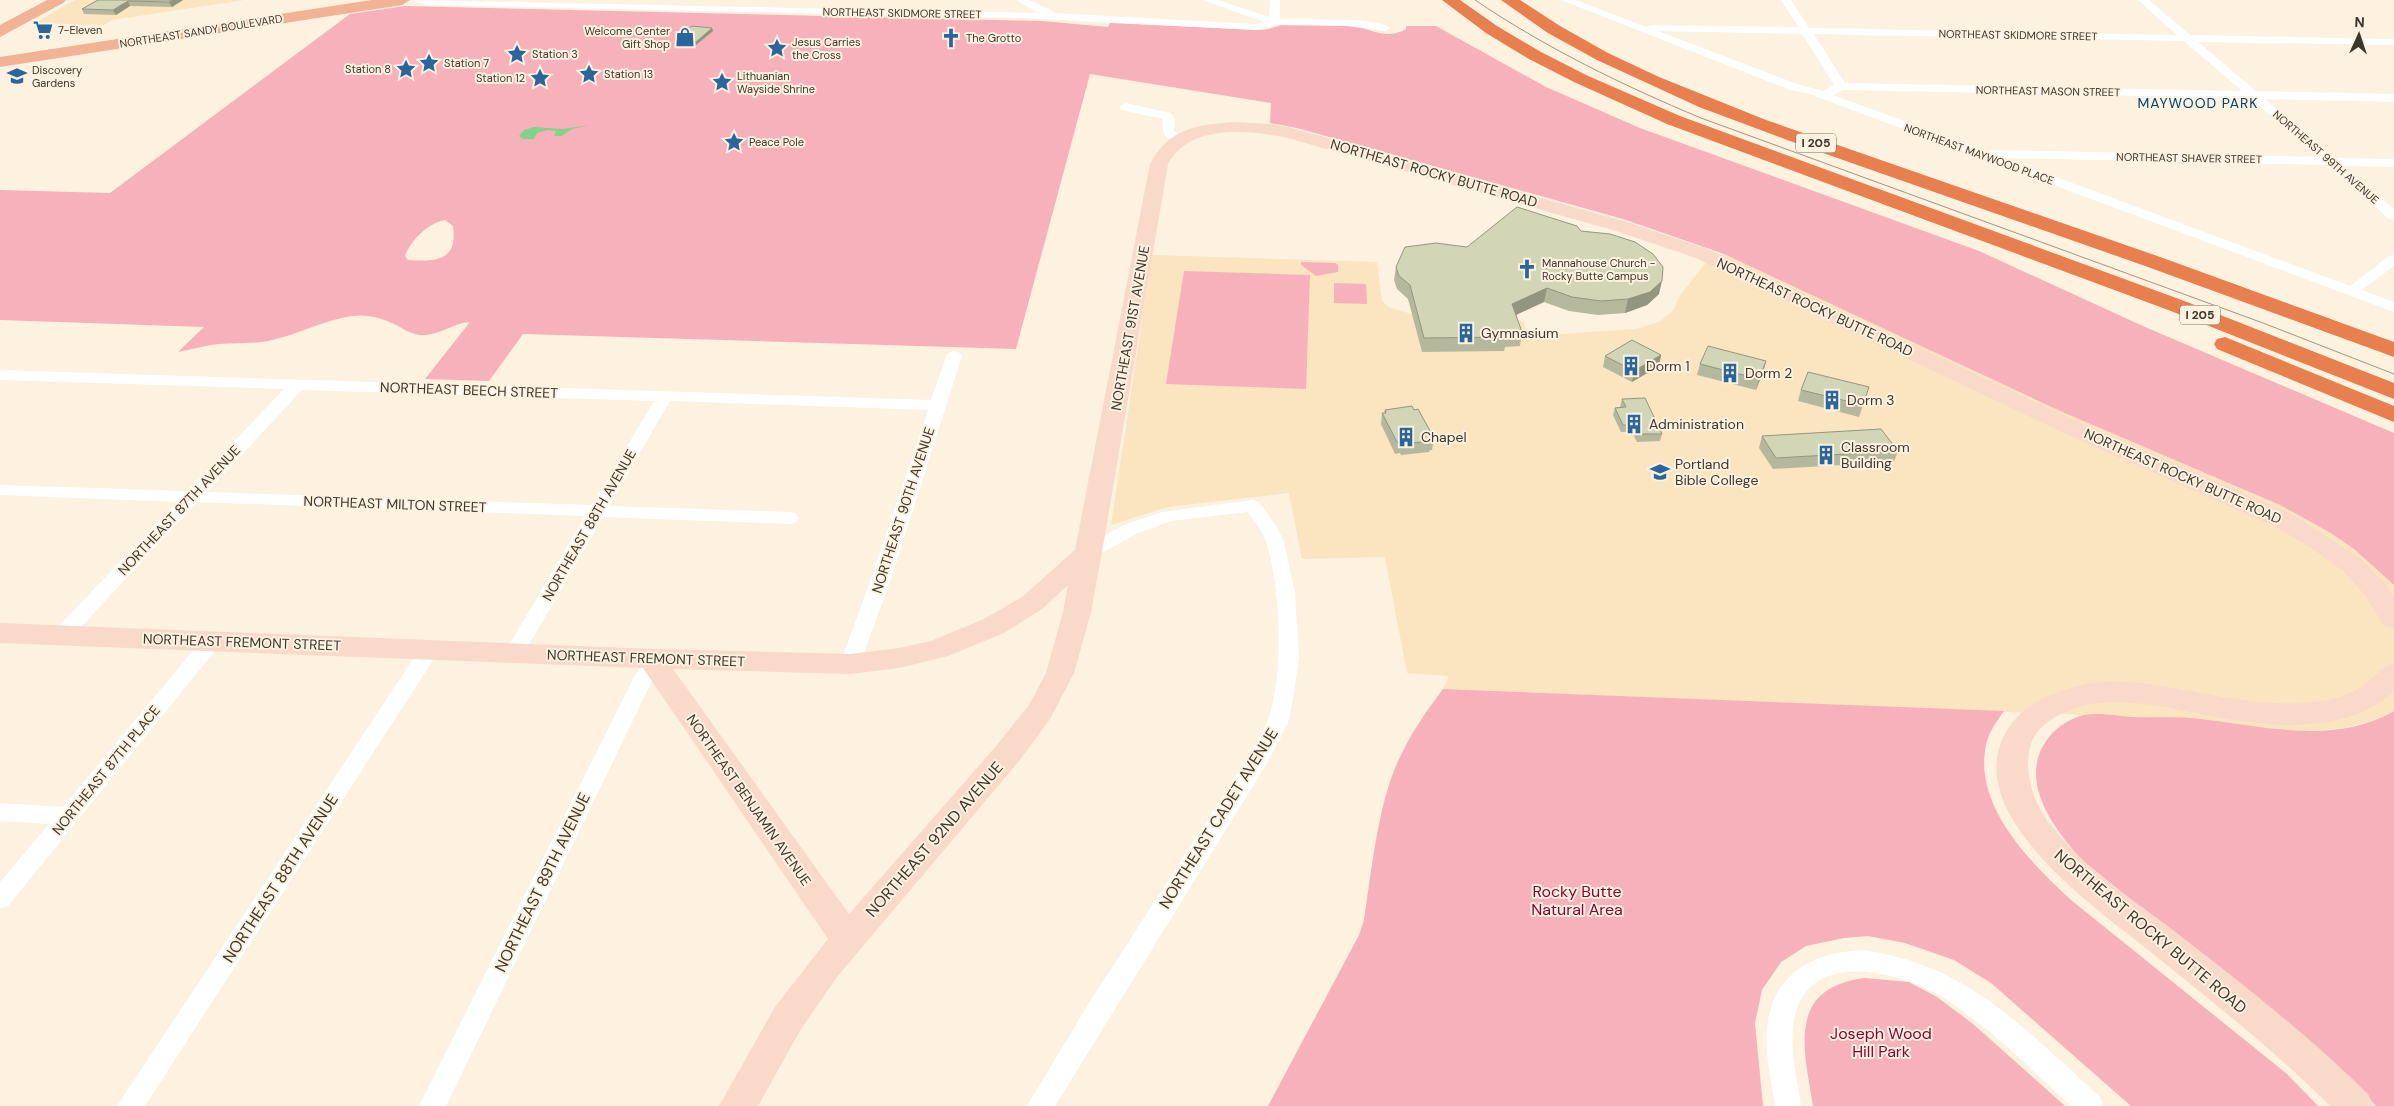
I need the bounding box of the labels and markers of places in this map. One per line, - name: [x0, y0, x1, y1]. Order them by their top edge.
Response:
- supermarket icon: 7-Eleven: [32, 19, 54, 41]
- place label: 7-Eleven: [58, 23, 102, 37]
- place label: Welcome Center Gift Shop: [584, 24, 670, 51]
- shop icon: Welcome Center Gift Shop: [674, 26, 696, 48]
- church icon: The Grotto: [940, 27, 962, 49]
- place label: The Grotto: [966, 31, 1021, 45]
- place label: Jesus Carries the Cross: [792, 35, 860, 62]
- place icon: Jesus Carries the Cross: [766, 37, 788, 59]
- place icon: Station 3: [506, 43, 528, 65]
- place label: Station 3: [532, 47, 578, 61]
- place icon: Station 7: [418, 52, 440, 74]
- place label: Station 7: [444, 56, 489, 70]
- place icon: Station 8: [395, 58, 417, 80]
- place label: Station 8: [345, 62, 391, 76]
- place label: Discovery Gardens: [32, 63, 82, 90]
- place icon: Station 13: [578, 63, 600, 85]
- school or university icon: Discovery Gardens: [6, 65, 28, 87]
- place icon: Station 12: [529, 67, 551, 89]
- place label: Station 13: [604, 67, 653, 81]
- place label: Lithuanian Wayside Shrine: [737, 69, 815, 96]
- place label: Station 12: [476, 71, 525, 85]
- place icon: Lithuanian Wayside Shrine: [711, 71, 733, 93]
- place icon: Peace Pole: [723, 131, 745, 153]
- place label: Peace Pole: [749, 135, 804, 149]
- place label: Mannahouse Church - Rocky Butte Campus: [1542, 256, 1656, 283]
- church icon: Mannahouse Church - Rocky Butte Campus: [1516, 258, 1538, 280]
- building icon: Gymnasium: [1455, 322, 1477, 344]
- place label: Gymnasium: [1481, 324, 1558, 342]
- building icon: Dorm 1: [1620, 355, 1642, 377]
- place label: Dorm 1: [1646, 357, 1690, 375]
- building icon: Dorm 2: [1719, 362, 1741, 384]
- place label: Dorm 2: [1745, 364, 1792, 382]
- building icon: Dorm 3: [1821, 389, 1843, 411]
- place label: Dorm 3: [1847, 391, 1895, 409]
- building icon: Administration: [1623, 413, 1645, 435]
- place label: Administration: [1649, 415, 1744, 433]
- building icon: Chapel: [1395, 426, 1417, 448]
- place label: Chapel: [1421, 428, 1467, 446]
- place label: Classroom Building: [1841, 438, 1910, 472]
- building icon: Classroom Building: [1815, 444, 1837, 466]
- place label: Portland Bible College: [1675, 455, 1758, 489]
- school or university icon: Portland Bible College: [1649, 461, 1671, 483]

